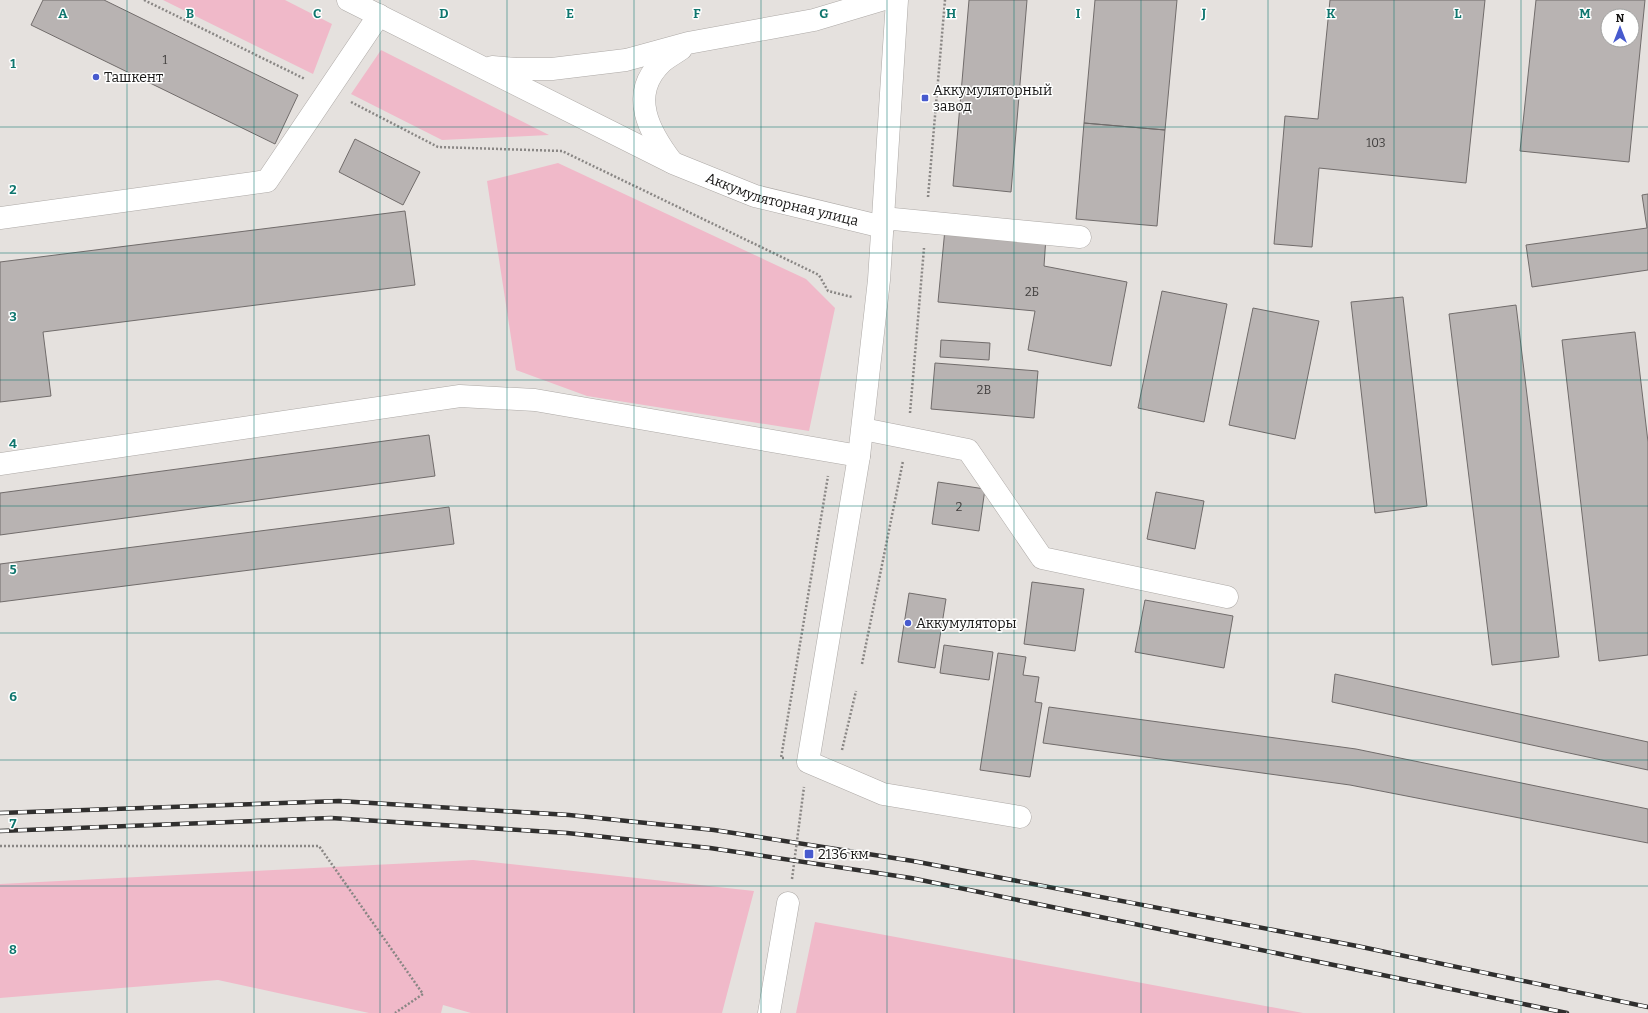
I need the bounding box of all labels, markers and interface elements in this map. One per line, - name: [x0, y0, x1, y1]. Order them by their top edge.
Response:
- text: A: [58, 6, 68, 21]
- text: B: [186, 6, 194, 21]
- text: C: [313, 6, 321, 21]
- text: D: [439, 6, 449, 21]
- text: E: [566, 6, 574, 21]
- text: F: [693, 6, 701, 21]
- text: G: [819, 6, 829, 21]
- text: H: [946, 6, 956, 21]
- text: I: [1076, 6, 1081, 21]
- text: J: [1201, 6, 1207, 21]
- text: K: [1326, 6, 1336, 21]
- text: L: [1454, 6, 1462, 21]
- text: M: [1579, 6, 1591, 21]
- north arrow: [1600, 8, 1640, 48]
- text: N: [1616, 12, 1625, 25]
- house number: 1: [163, 53, 168, 67]
- text: 1: [10, 56, 16, 71]
- place label: Ташкент: [104, 69, 163, 86]
- marker: Ташкент: [91, 72, 101, 82]
- place label: Аккумуляторный завод: [933, 82, 1052, 115]
- marker: Аккумуляторный завод: [920, 93, 930, 103]
- house number: 103: [1366, 136, 1386, 150]
- street label: Аккумуляторная улица: [703, 169, 860, 230]
- text: 2: [9, 182, 17, 197]
- house number: 2Б: [1025, 285, 1039, 299]
- text: 3: [9, 309, 17, 324]
- house number: 2В: [977, 383, 991, 397]
- text: 4: [9, 436, 17, 451]
- house number: 2: [956, 500, 962, 514]
- text: 5: [9, 562, 17, 577]
- place label: Аккумуляторы: [916, 615, 1017, 632]
- marker: Аккумуляторы: [903, 618, 913, 628]
- text: 6: [9, 689, 17, 704]
- text: 7: [10, 816, 17, 831]
- place label: 2136 км: [818, 846, 869, 863]
- marker: 2136 км: [803, 848, 815, 860]
- text: 8: [9, 942, 17, 957]

